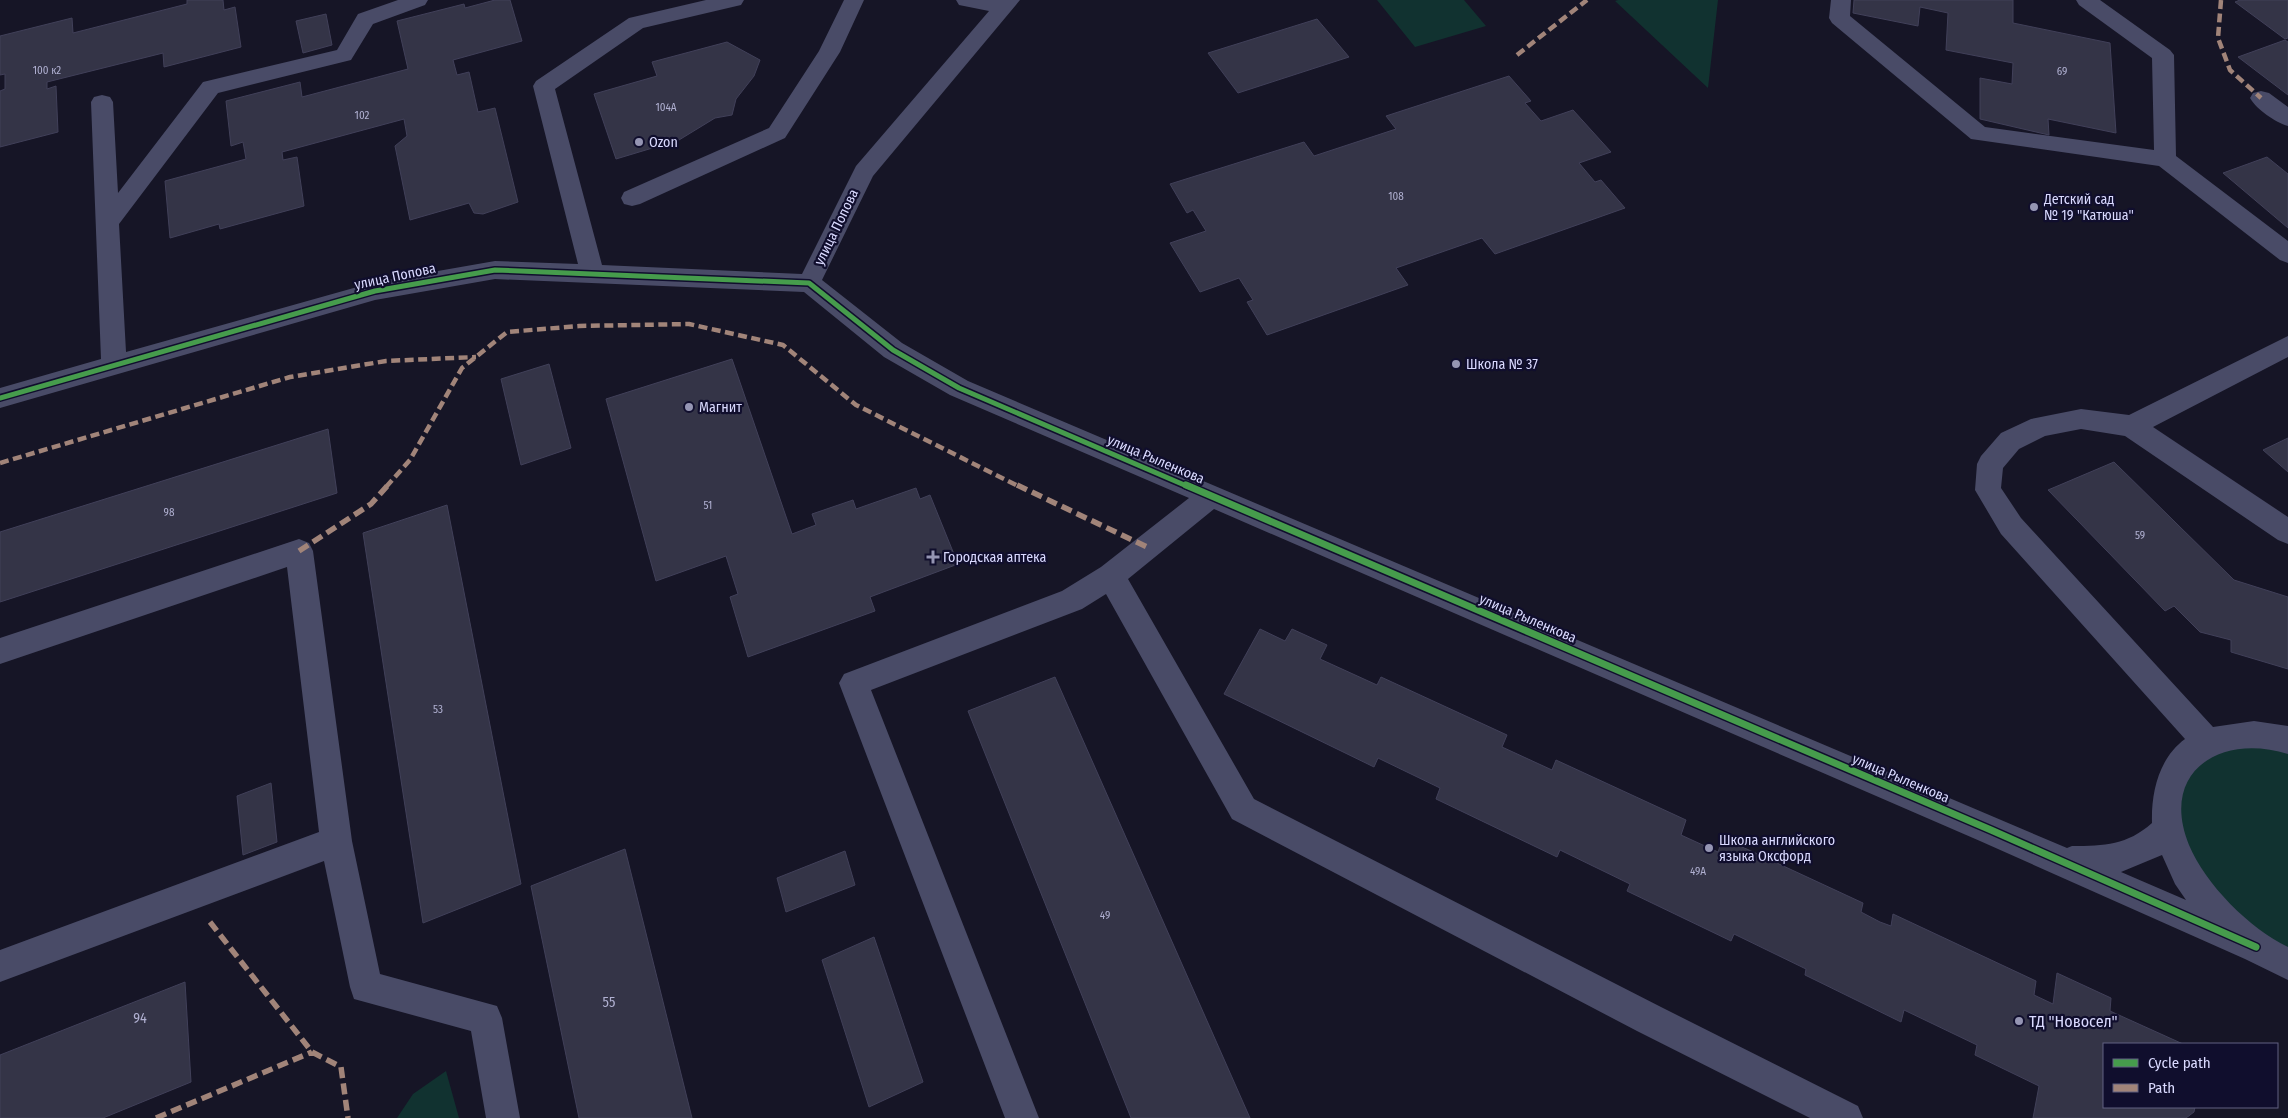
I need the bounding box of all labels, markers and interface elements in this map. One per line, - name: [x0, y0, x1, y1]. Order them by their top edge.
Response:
- house number: 100 к2: [33, 64, 61, 77]
- house number: 69: [2057, 65, 2067, 78]
- house number: 104А: [655, 101, 677, 114]
- house number: 102: [355, 109, 370, 122]
- place label: Ozon: [649, 134, 678, 151]
- marker: Ozon: [633, 136, 645, 148]
- street label: улица Попова: [811, 186, 862, 268]
- house number: 108: [1388, 190, 1404, 203]
- place label: Детский сад № 19 "Катюша": [2043, 191, 2134, 224]
- marker: Детский сад № 19 "Катюша": [2028, 201, 2040, 213]
- street label: улица Попова: [353, 260, 437, 293]
- place label: Школа № 37: [1466, 356, 1538, 373]
- marker: Школа № 37: [1450, 358, 1462, 370]
- place label: Магнит: [699, 399, 742, 416]
- marker: Магнит: [683, 401, 695, 413]
- street label: улица Рыленкова: [1105, 431, 1207, 488]
- house number: 51: [704, 499, 712, 512]
- house number: 98: [164, 506, 175, 519]
- house number: 59: [2135, 529, 2145, 542]
- place label: Городская аптека: [943, 549, 1046, 566]
- marker: Городская аптека: [927, 551, 939, 563]
- street label: улица Рыленкова: [1477, 590, 1579, 647]
- house number: 53: [433, 703, 443, 716]
- street label: улица Рыленкова: [1850, 750, 1952, 807]
- place label: Школа английского языка Оксфорд: [1719, 832, 1835, 865]
- marker: Школа английского языка Оксфорд: [1703, 842, 1715, 854]
- house number: 49А: [1690, 865, 1706, 878]
- house number: 49: [1100, 909, 1110, 922]
- house number: 55: [603, 994, 615, 1011]
- house number: 94: [133, 1010, 147, 1027]
- place label: ТД "Новосел": [2029, 1012, 2118, 1031]
- marker: ТД "Новосел": [2013, 1015, 2025, 1027]
- legend: [2103, 1043, 2278, 1108]
- text: Cycle path: [2148, 1054, 2211, 1072]
- text: Path: [2148, 1079, 2175, 1097]

